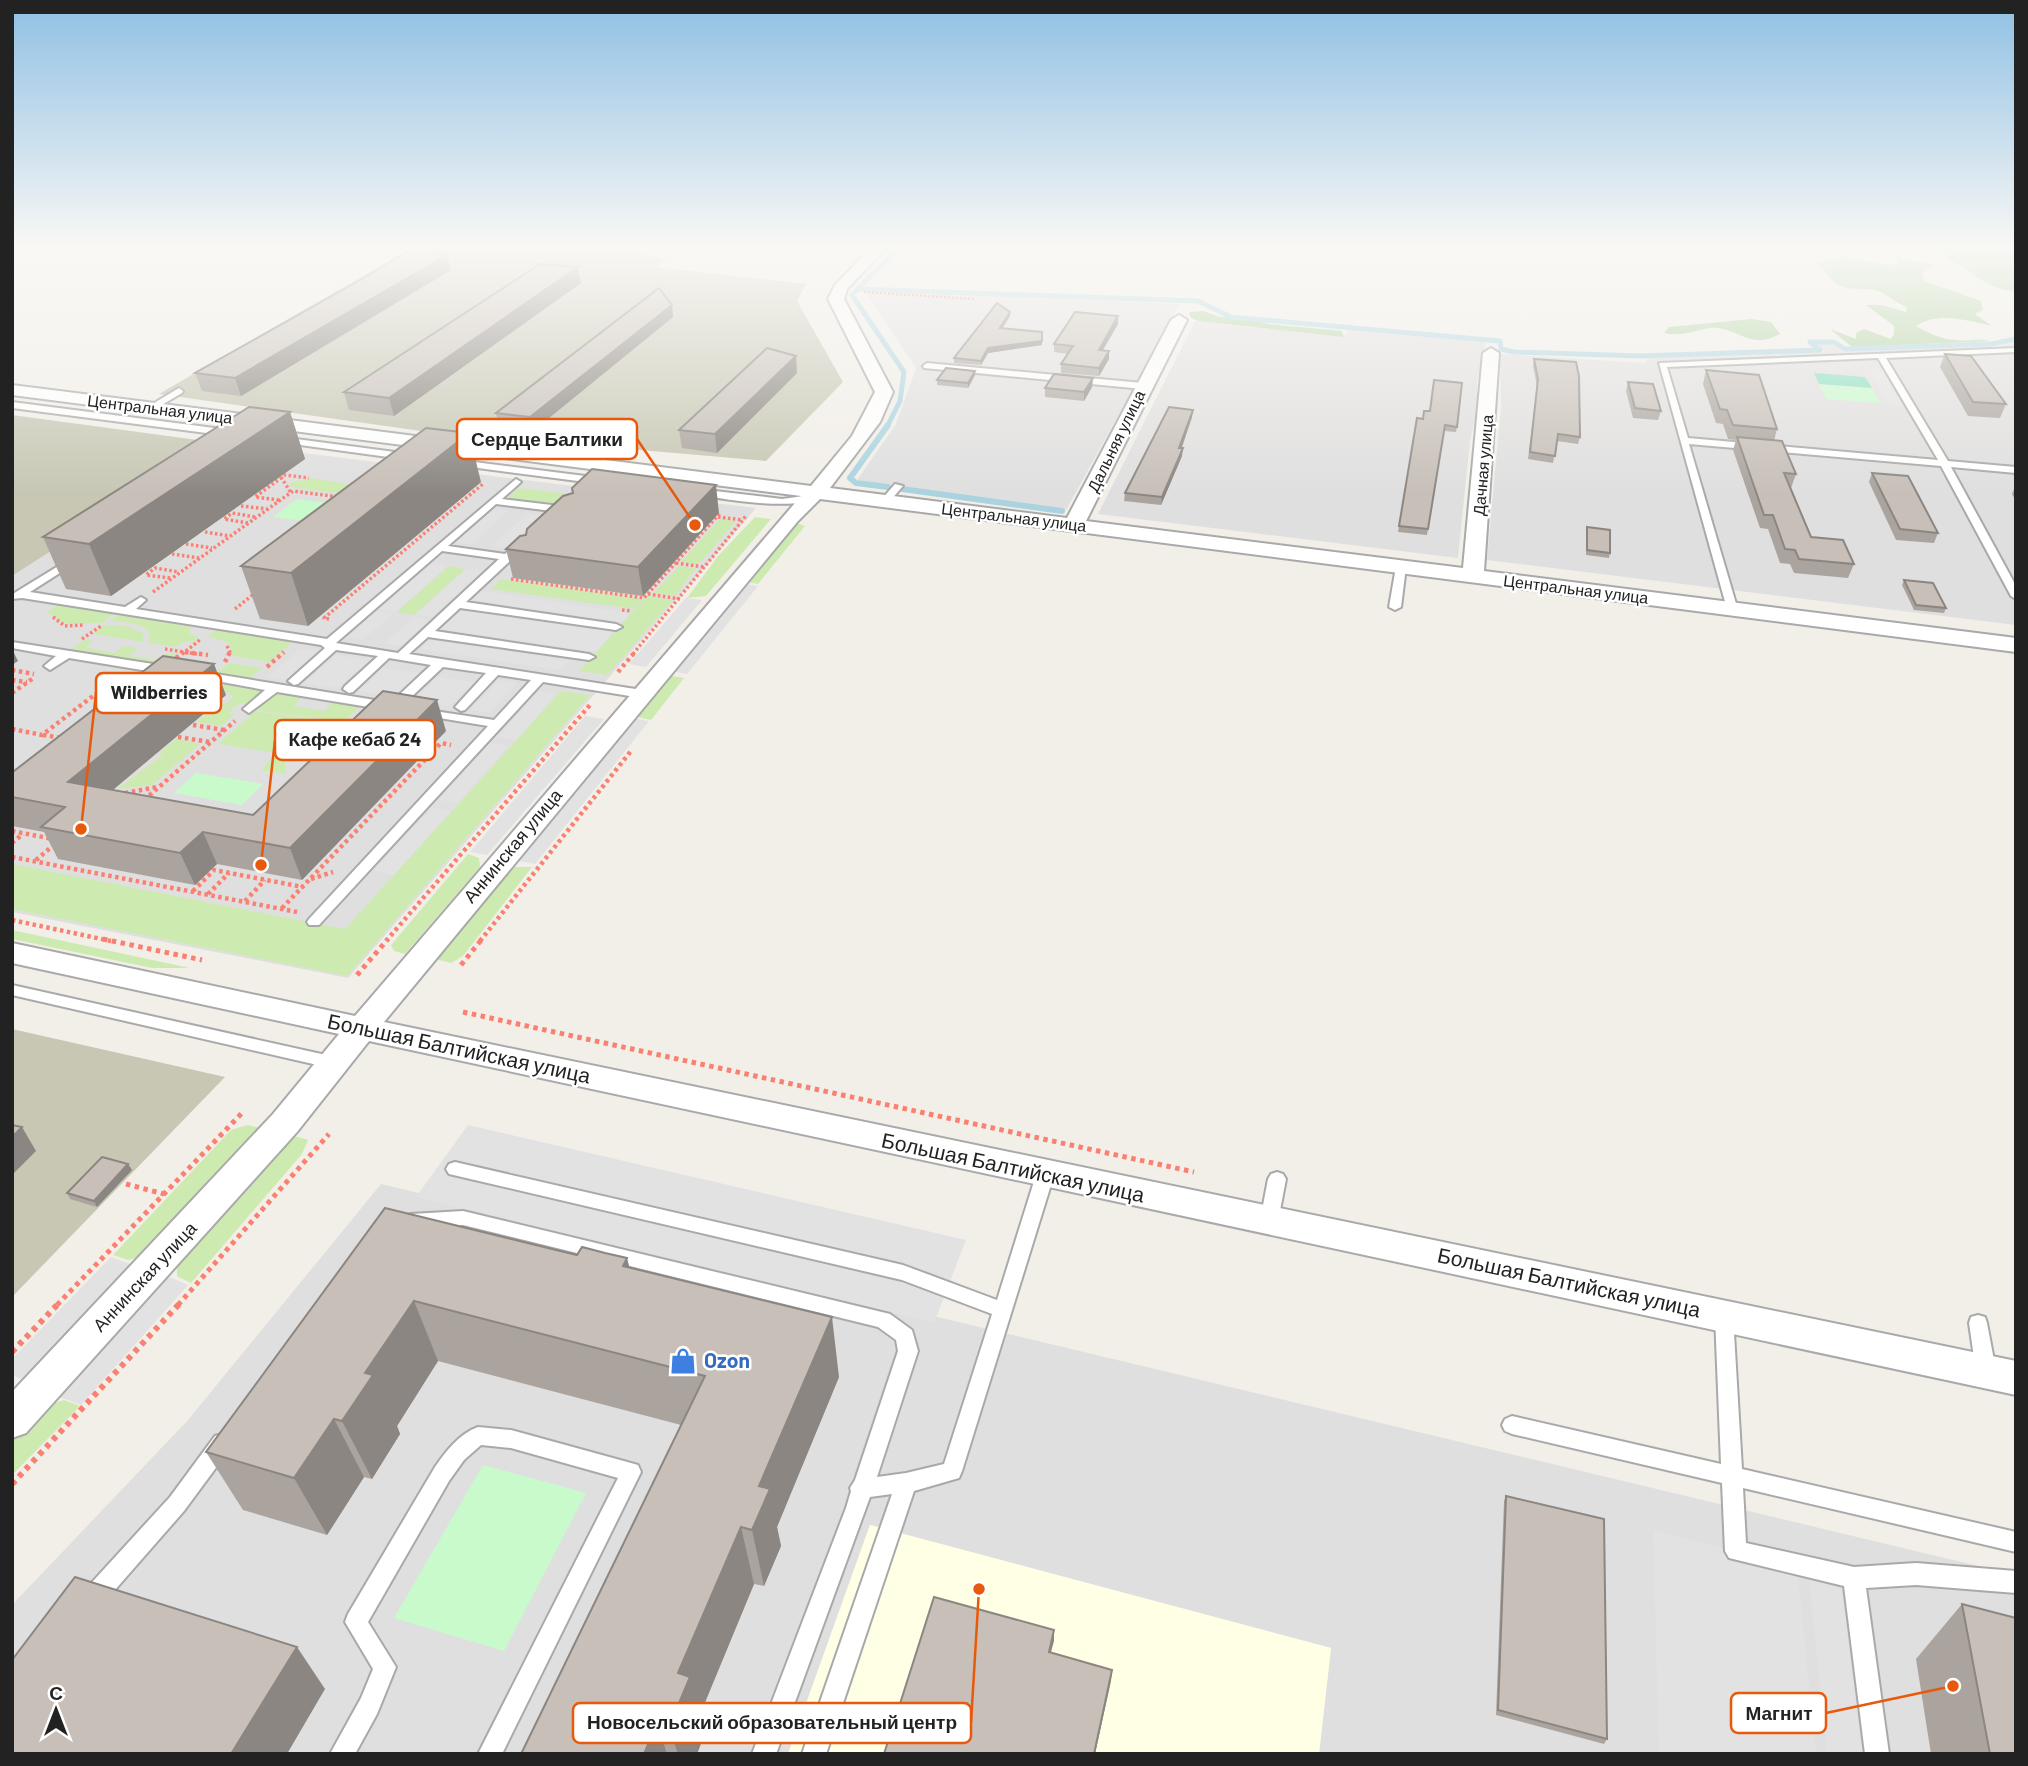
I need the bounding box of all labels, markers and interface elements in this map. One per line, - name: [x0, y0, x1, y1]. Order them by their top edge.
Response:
- street label: Дальняя улица: [1083, 387, 1148, 495]
- street label: Центральная улица: [86, 390, 234, 427]
- street label: Дачная улица: [1469, 414, 1496, 516]
- callout: Сердце Балтики: [457, 419, 637, 459]
- text: Сердце Балтики: [471, 427, 623, 450]
- street label: Центральная улица: [940, 498, 1088, 535]
- street label: Центральная улица: [1502, 570, 1650, 607]
- callout: Wildberries: [96, 673, 221, 713]
- text: Wildberries: [110, 680, 208, 703]
- callout: Кафе кебаб 24: [275, 720, 435, 760]
- text: Кафе кебаб 24: [289, 727, 421, 750]
- street label: Аннинская улица: [458, 783, 567, 907]
- street label: Большая Балтийская улица: [326, 1007, 593, 1088]
- street label: Большая Балтийская улица: [880, 1126, 1147, 1207]
- street label: Аннинская улица: [88, 1216, 201, 1336]
- street label: Большая Балтийская улица: [1436, 1241, 1703, 1322]
- shop icon: Ozon: [668, 1346, 698, 1376]
- place label: Ozon: [704, 1347, 750, 1372]
- north arrow: [21, 1675, 91, 1745]
- text: С: [49, 1681, 63, 1704]
- callout: Магнит: [1731, 1693, 1826, 1733]
- text: Магнит: [1745, 1701, 1813, 1724]
- callout: Новосельский образовательный центр: [573, 1703, 971, 1743]
- text: Новосельский образовательный центр: [587, 1710, 957, 1733]

